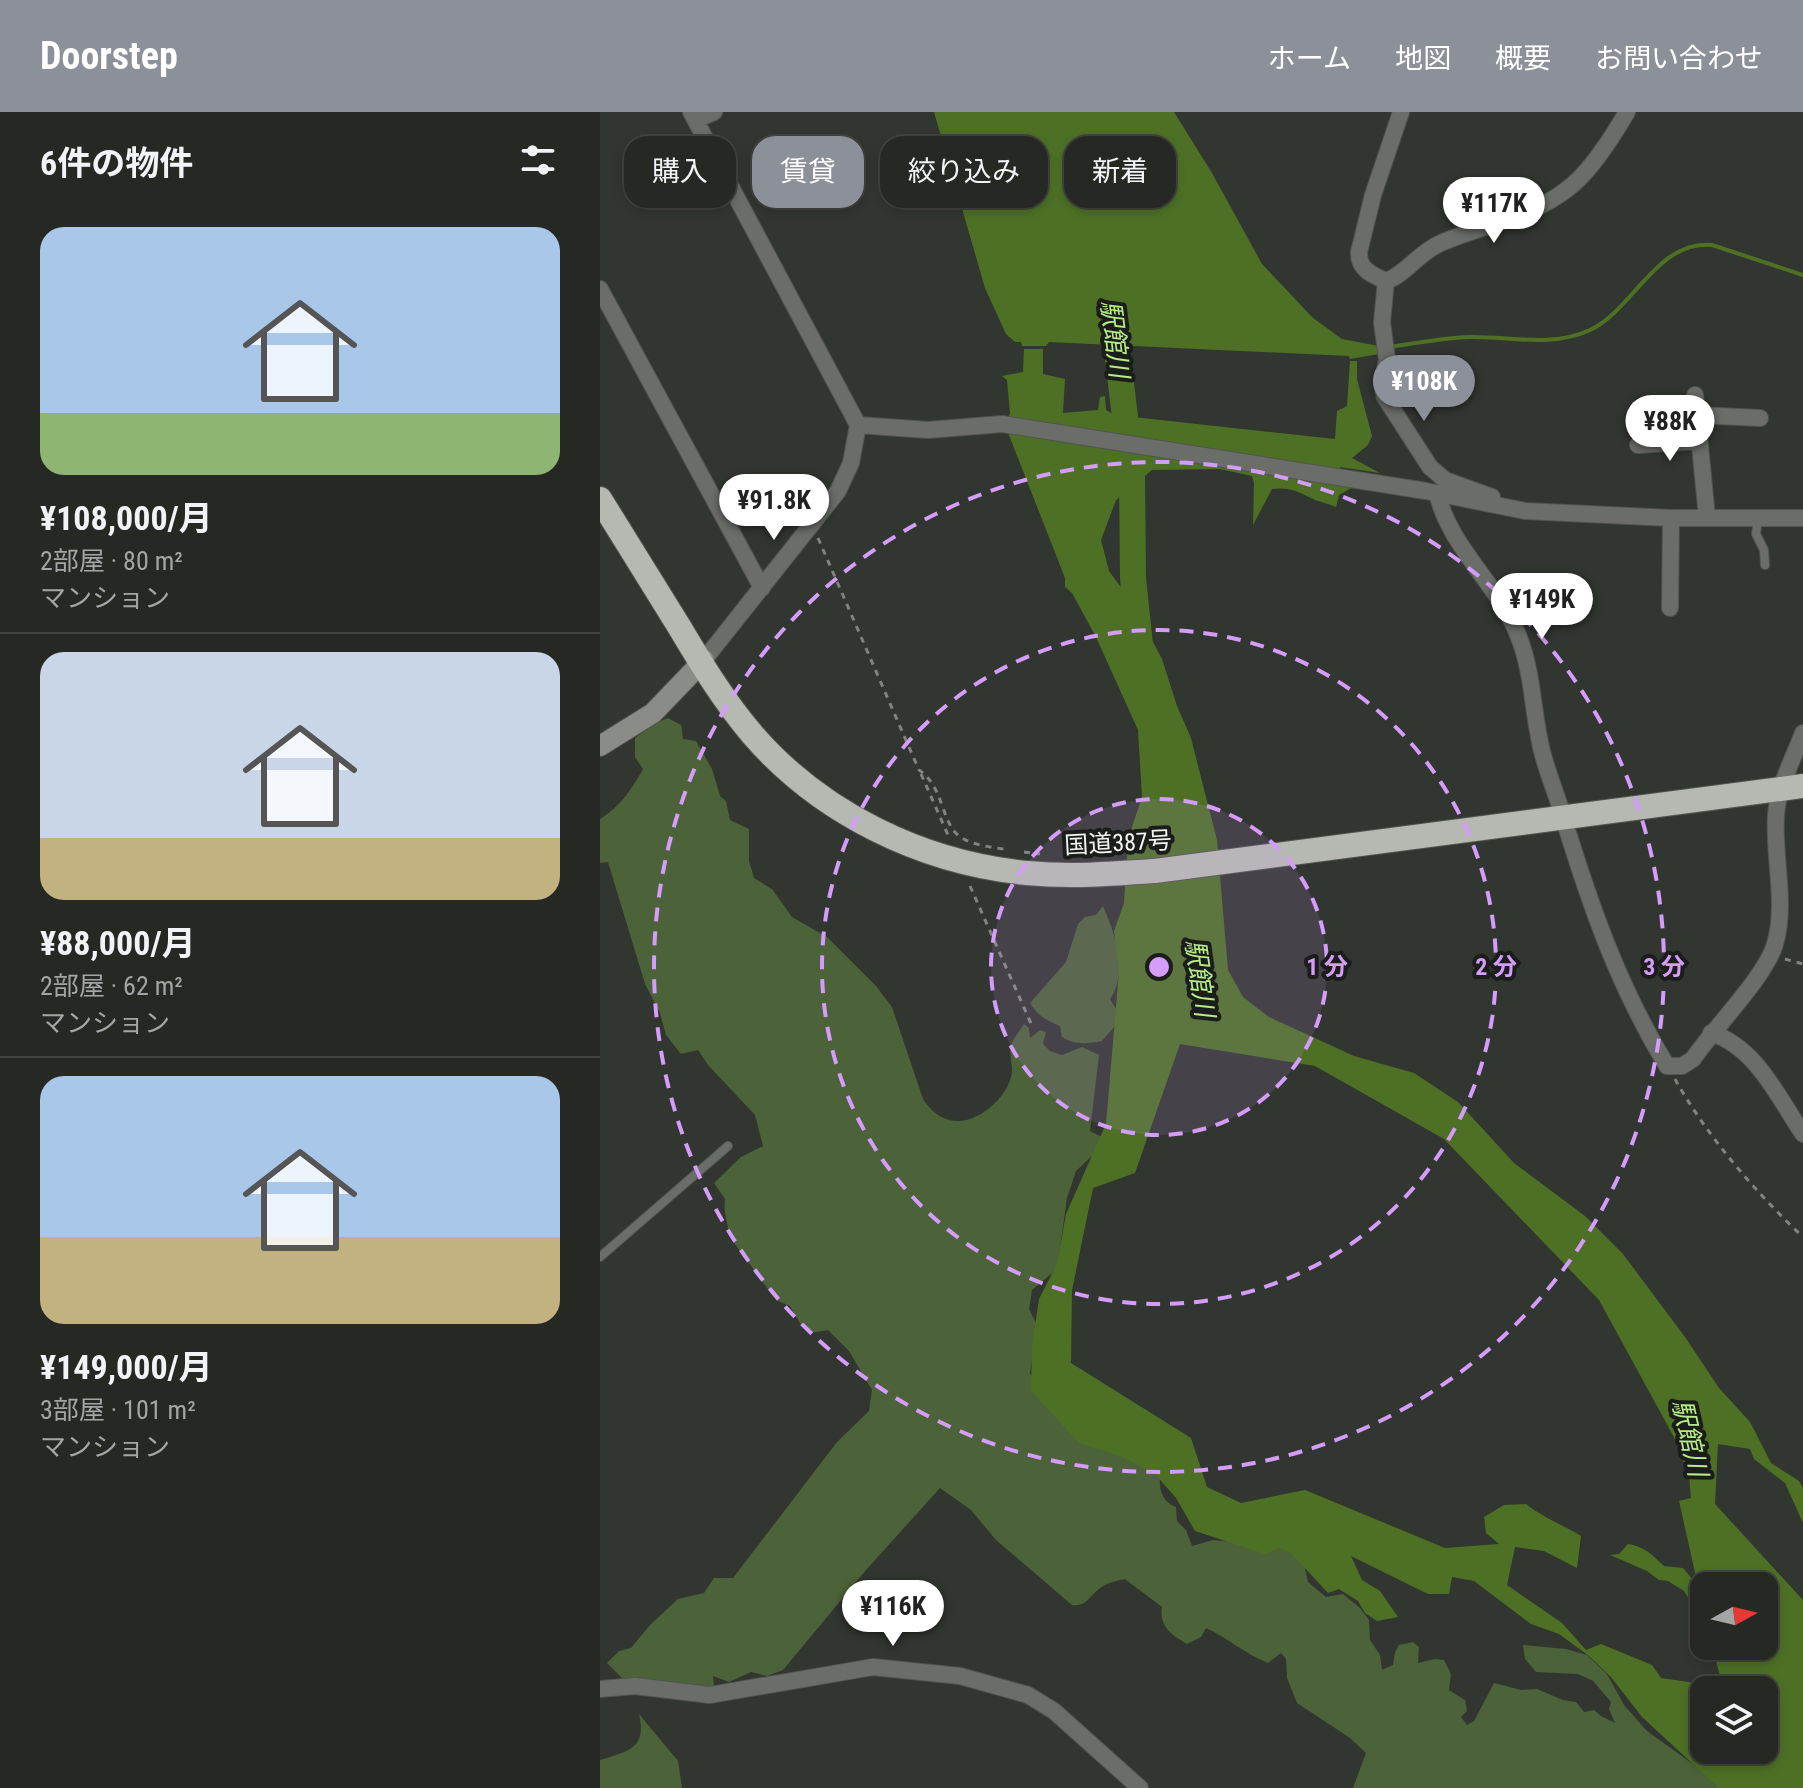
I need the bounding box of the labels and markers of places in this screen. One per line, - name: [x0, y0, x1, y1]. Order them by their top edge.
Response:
- pin: ¥117K: [1438, 177, 1550, 245]
- pin: ¥108K: [1368, 355, 1480, 423]
- pin: ¥88K: [1623, 395, 1717, 463]
- pin: ¥91.8K: [709, 474, 839, 542]
- pin: ¥149K: [1486, 573, 1598, 641]
- centre of rings: [1145, 953, 1173, 981]
- pin: ¥116K: [837, 1580, 949, 1648]

